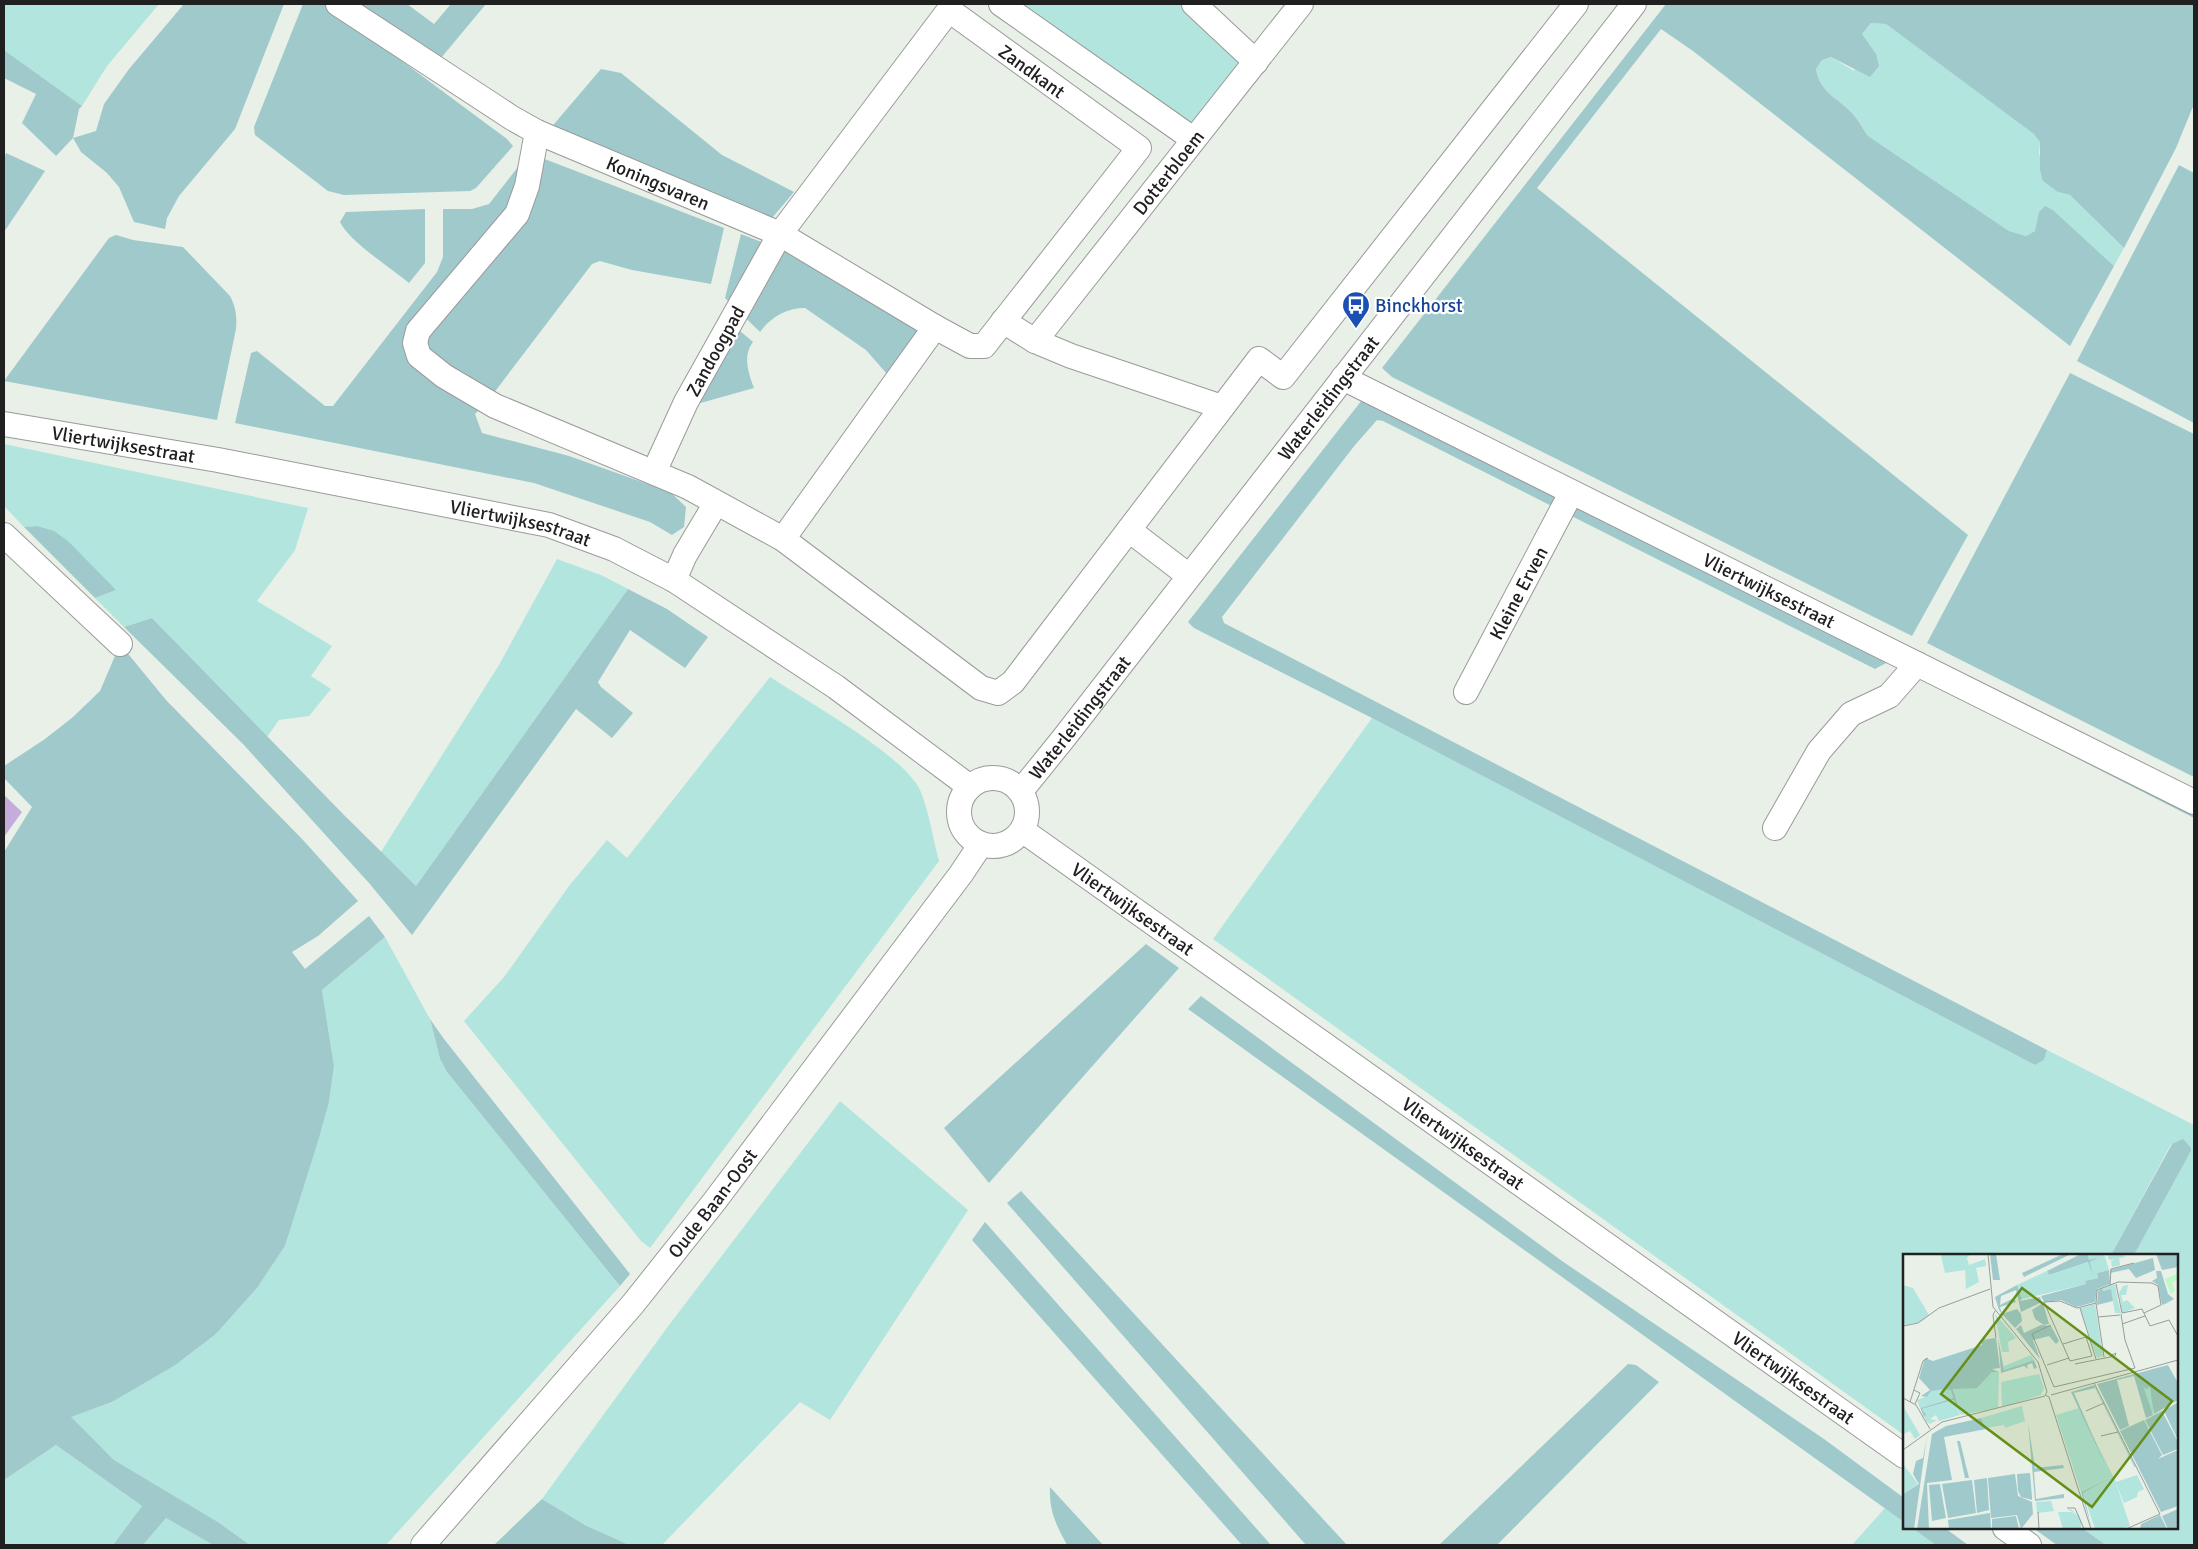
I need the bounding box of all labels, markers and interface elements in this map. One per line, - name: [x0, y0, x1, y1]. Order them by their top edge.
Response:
- street label: Zandkant: [993, 40, 1070, 104]
- street label: Dotterbloem: [1128, 126, 1210, 220]
- street label: Koningsvaren: [602, 151, 713, 216]
- bus stop icon: Binckhorst: [1341, 290, 1371, 329]
- place label: Binckhorst: [1375, 294, 1463, 318]
- street label: Zandoogpad: [681, 302, 751, 401]
- street label: Waterleidingstraat: [1273, 331, 1385, 465]
- street label: Vliertwijksestraat: [50, 421, 197, 469]
- street label: Vliertwijksestraat: [448, 495, 594, 553]
- street label: Kleine Erven: [1485, 543, 1554, 644]
- street label: Vliertwijksestraat: [1699, 548, 1839, 634]
- street label: Waterleidingstraat: [1024, 651, 1136, 785]
- street label: Vliertwijksestraat: [1066, 858, 1199, 961]
- street label: Vliertwijksestraat: [1397, 1092, 1529, 1196]
- street label: Oude Baan-Oost: [663, 1144, 763, 1263]
- inset map: [1903, 1254, 2178, 1529]
- street label: Vliertwijksestraat: [1727, 1327, 1859, 1430]

